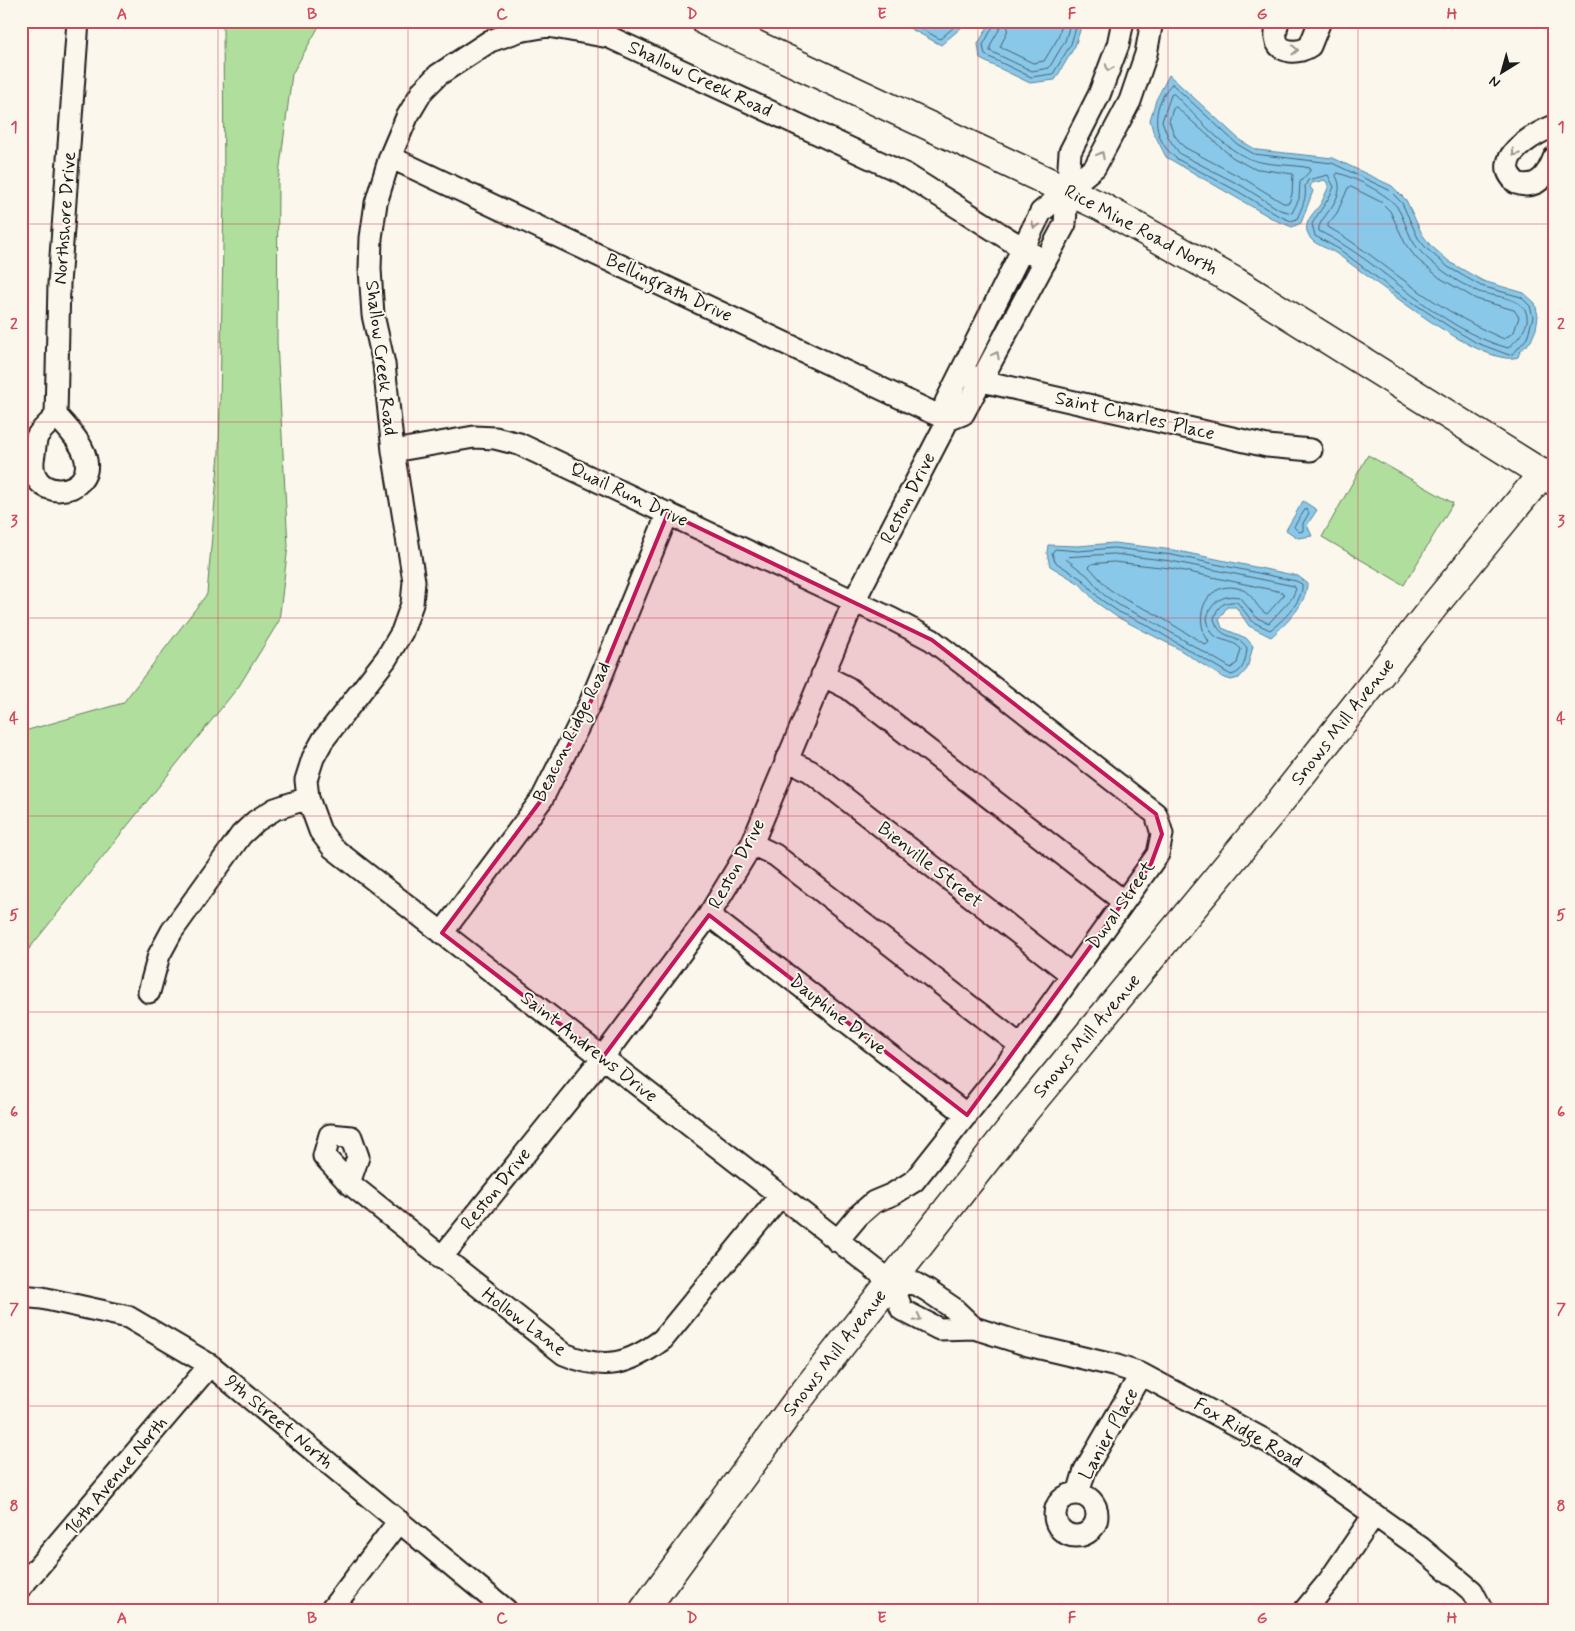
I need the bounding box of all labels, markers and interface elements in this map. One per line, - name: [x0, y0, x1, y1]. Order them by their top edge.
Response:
- text: A: [117, 4, 127, 25]
- text: B: [307, 4, 317, 25]
- text: C: [496, 4, 508, 25]
- text: D: [686, 4, 698, 25]
- text: E: [877, 4, 887, 25]
- text: F: [1068, 4, 1077, 25]
- text: G: [1257, 4, 1268, 25]
- text: H: [1447, 4, 1458, 25]
- street label: Shallow Creek Road: [624, 35, 776, 123]
- one-way arrow: [1292, 45, 1300, 55]
- north arrow: [1478, 48, 1528, 98]
- one-way arrow: [1105, 63, 1115, 72]
- text: N: [1486, 72, 1504, 92]
- text: 1: [10, 117, 18, 138]
- text: 1: [1557, 117, 1565, 138]
- one-way arrow: [1512, 147, 1521, 157]
- street label: Northshore Drive: [48, 151, 82, 285]
- one-way arrow: [1095, 152, 1105, 161]
- street label: Rice Mine Road North: [1060, 179, 1222, 281]
- one-way arrow: [1031, 220, 1041, 229]
- street label: Bellingrath Drive: [600, 248, 736, 331]
- street label: Shallow Creek Road: [359, 279, 403, 437]
- text: 2: [10, 314, 18, 335]
- text: 2: [1557, 314, 1565, 335]
- one-way arrow: [990, 351, 1000, 360]
- street label: Saint Charles Place: [1053, 385, 1217, 447]
- street label: Reston Drive: [874, 448, 942, 548]
- street label: Quail Run Drive: [566, 457, 692, 533]
- text: 3: [10, 511, 18, 532]
- text: 3: [1557, 511, 1565, 532]
- street label: Snows Mill Avenue: [1285, 653, 1401, 791]
- street label: Beacon Ridge Road: [527, 658, 619, 807]
- text: 4: [9, 708, 19, 729]
- text: 4: [1556, 708, 1566, 729]
- street label: Reston Drive: [703, 814, 771, 914]
- street label: Bienville Street: [872, 816, 988, 914]
- street label: Duval Street: [1081, 855, 1161, 955]
- text: 5: [9, 905, 19, 926]
- text: 5: [1556, 905, 1566, 926]
- street label: Dauphine Drive: [784, 969, 892, 1061]
- street label: Snows Mill Avenue: [1028, 969, 1146, 1103]
- street label: Saint Andrews Drive: [515, 985, 663, 1109]
- text: 6: [10, 1102, 18, 1123]
- text: 6: [1557, 1102, 1565, 1123]
- street label: Reston Drive: [455, 1143, 537, 1235]
- street label: Hollow Lane: [476, 1282, 572, 1362]
- street label: Snows Mill Avenue: [777, 1284, 893, 1422]
- text: 7: [9, 1299, 19, 1320]
- text: 7: [1556, 1299, 1566, 1320]
- one-way arrow: [913, 1312, 922, 1322]
- street label: 9th Street North: [219, 1369, 339, 1475]
- street label: Lanier Place: [1073, 1384, 1145, 1484]
- street label: Fox Ridge Road: [1188, 1392, 1307, 1477]
- street label: 16th Avenue North: [59, 1411, 173, 1541]
- text: 8: [9, 1496, 19, 1517]
- text: 8: [1556, 1496, 1566, 1517]
- text: A: [117, 1608, 127, 1629]
- text: B: [307, 1608, 317, 1629]
- text: C: [496, 1608, 508, 1629]
- text: D: [686, 1608, 698, 1629]
- text: E: [877, 1608, 887, 1629]
- text: F: [1068, 1608, 1077, 1629]
- text: G: [1257, 1608, 1268, 1629]
- text: H: [1447, 1608, 1458, 1629]

